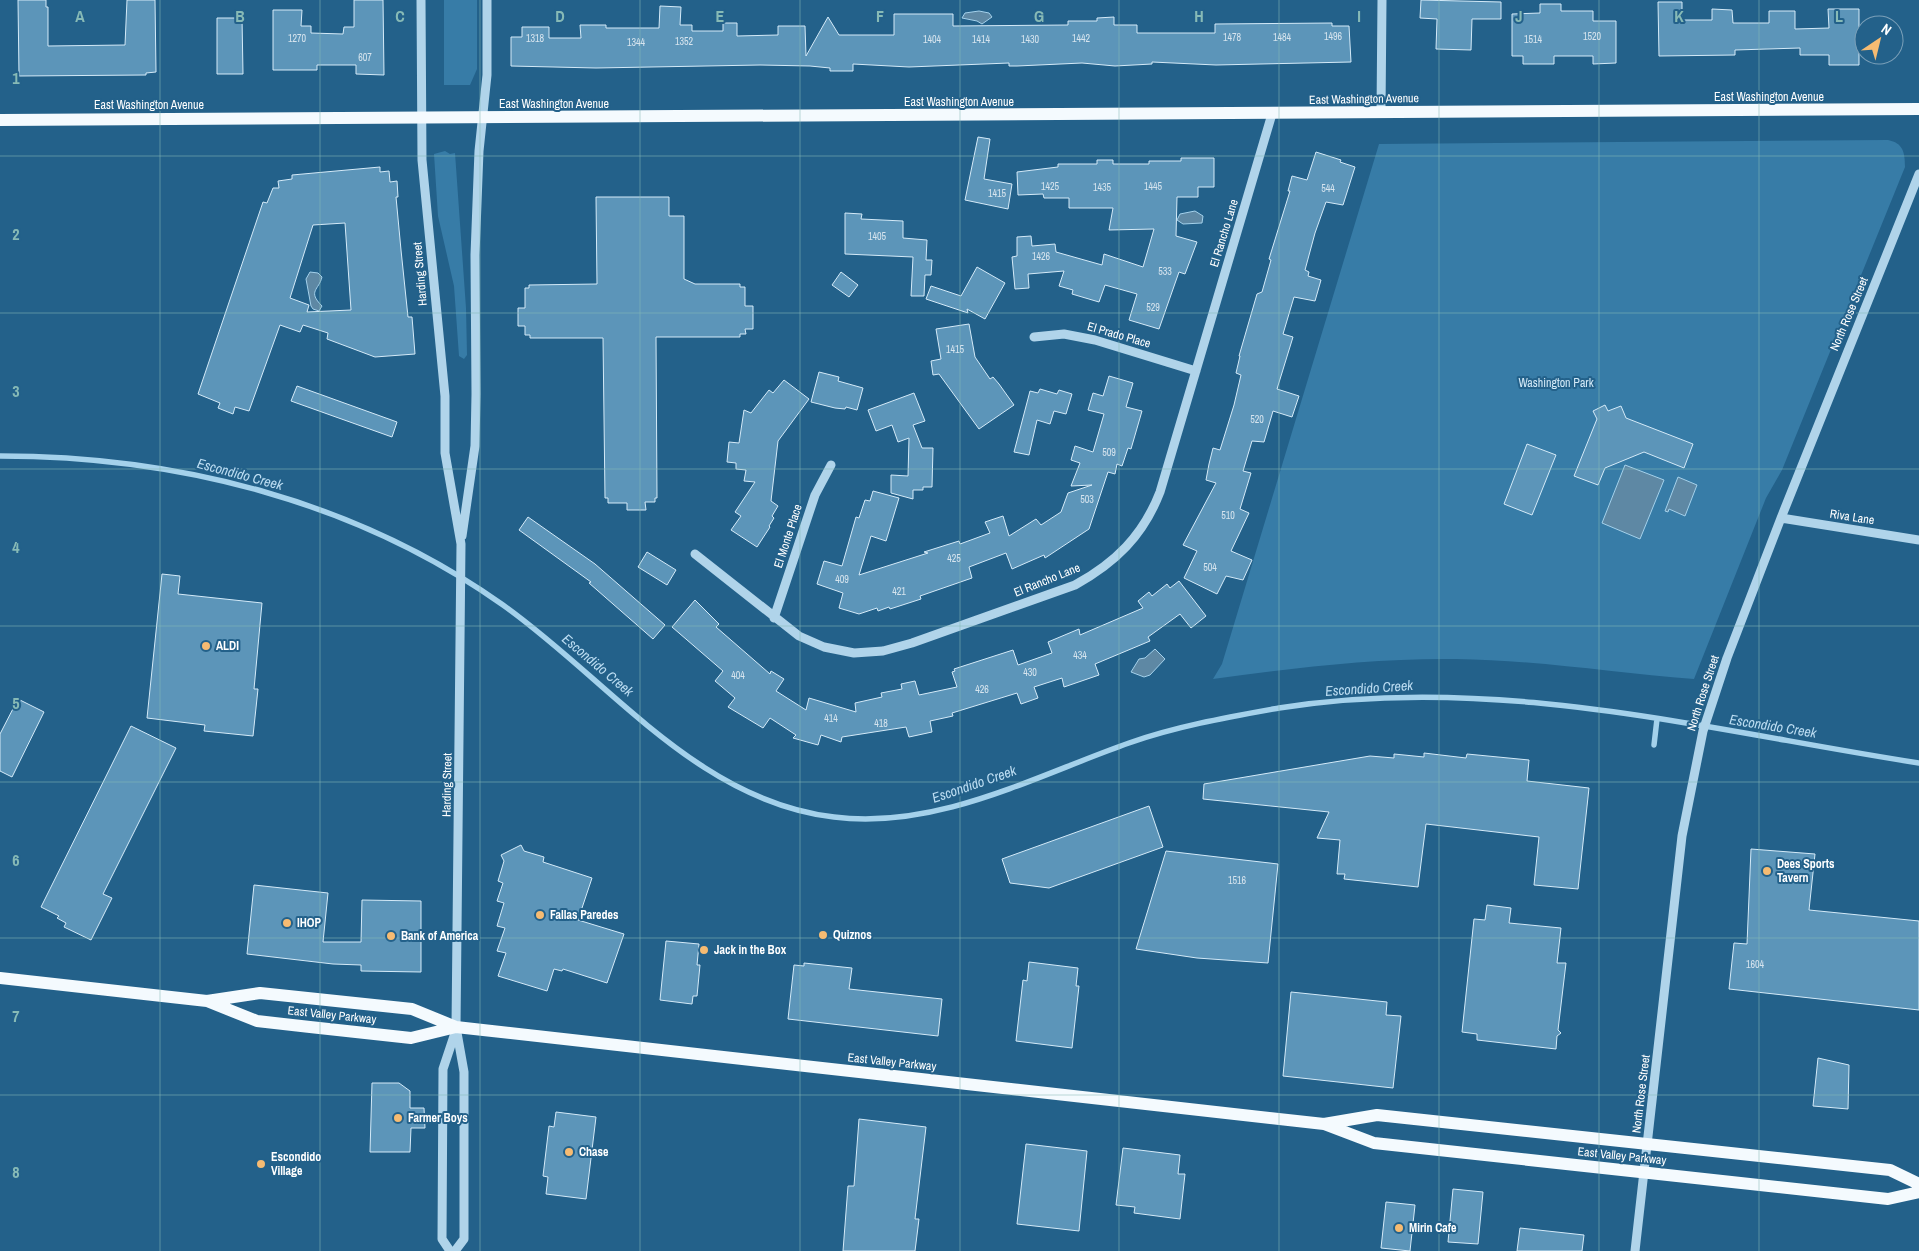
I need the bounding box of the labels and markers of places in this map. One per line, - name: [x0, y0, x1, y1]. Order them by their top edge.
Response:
- place label: ALDI: [216, 638, 239, 654]
- marker: ALDI: [200, 640, 212, 652]
- place label: Dees Sports Tavern: [1777, 856, 1835, 886]
- marker: Dees Sports Tavern: [1761, 865, 1773, 877]
- place label: Fallas Paredes: [550, 907, 619, 923]
- marker: Fallas Paredes: [534, 909, 546, 921]
- place label: IHOP: [297, 915, 321, 931]
- marker: IHOP: [281, 917, 293, 929]
- place label: Quiznos: [833, 927, 872, 943]
- place label: Bank of America: [401, 928, 479, 944]
- marker: Quiznos: [817, 929, 829, 941]
- marker: Bank of America: [385, 930, 397, 942]
- place label: Jack in the Box: [714, 942, 787, 958]
- marker: Jack in the Box: [698, 944, 710, 956]
- place label: Farmer Boys: [408, 1110, 468, 1126]
- marker: Farmer Boys: [392, 1112, 404, 1124]
- place label: Chase: [579, 1144, 609, 1160]
- marker: Chase: [563, 1146, 575, 1158]
- place label: Escondido Village: [271, 1149, 321, 1179]
- marker: Escondido Village: [255, 1158, 267, 1170]
- place label: Mirin Cafe: [1409, 1220, 1457, 1236]
- marker: Mirin Cafe: [1393, 1222, 1405, 1234]

